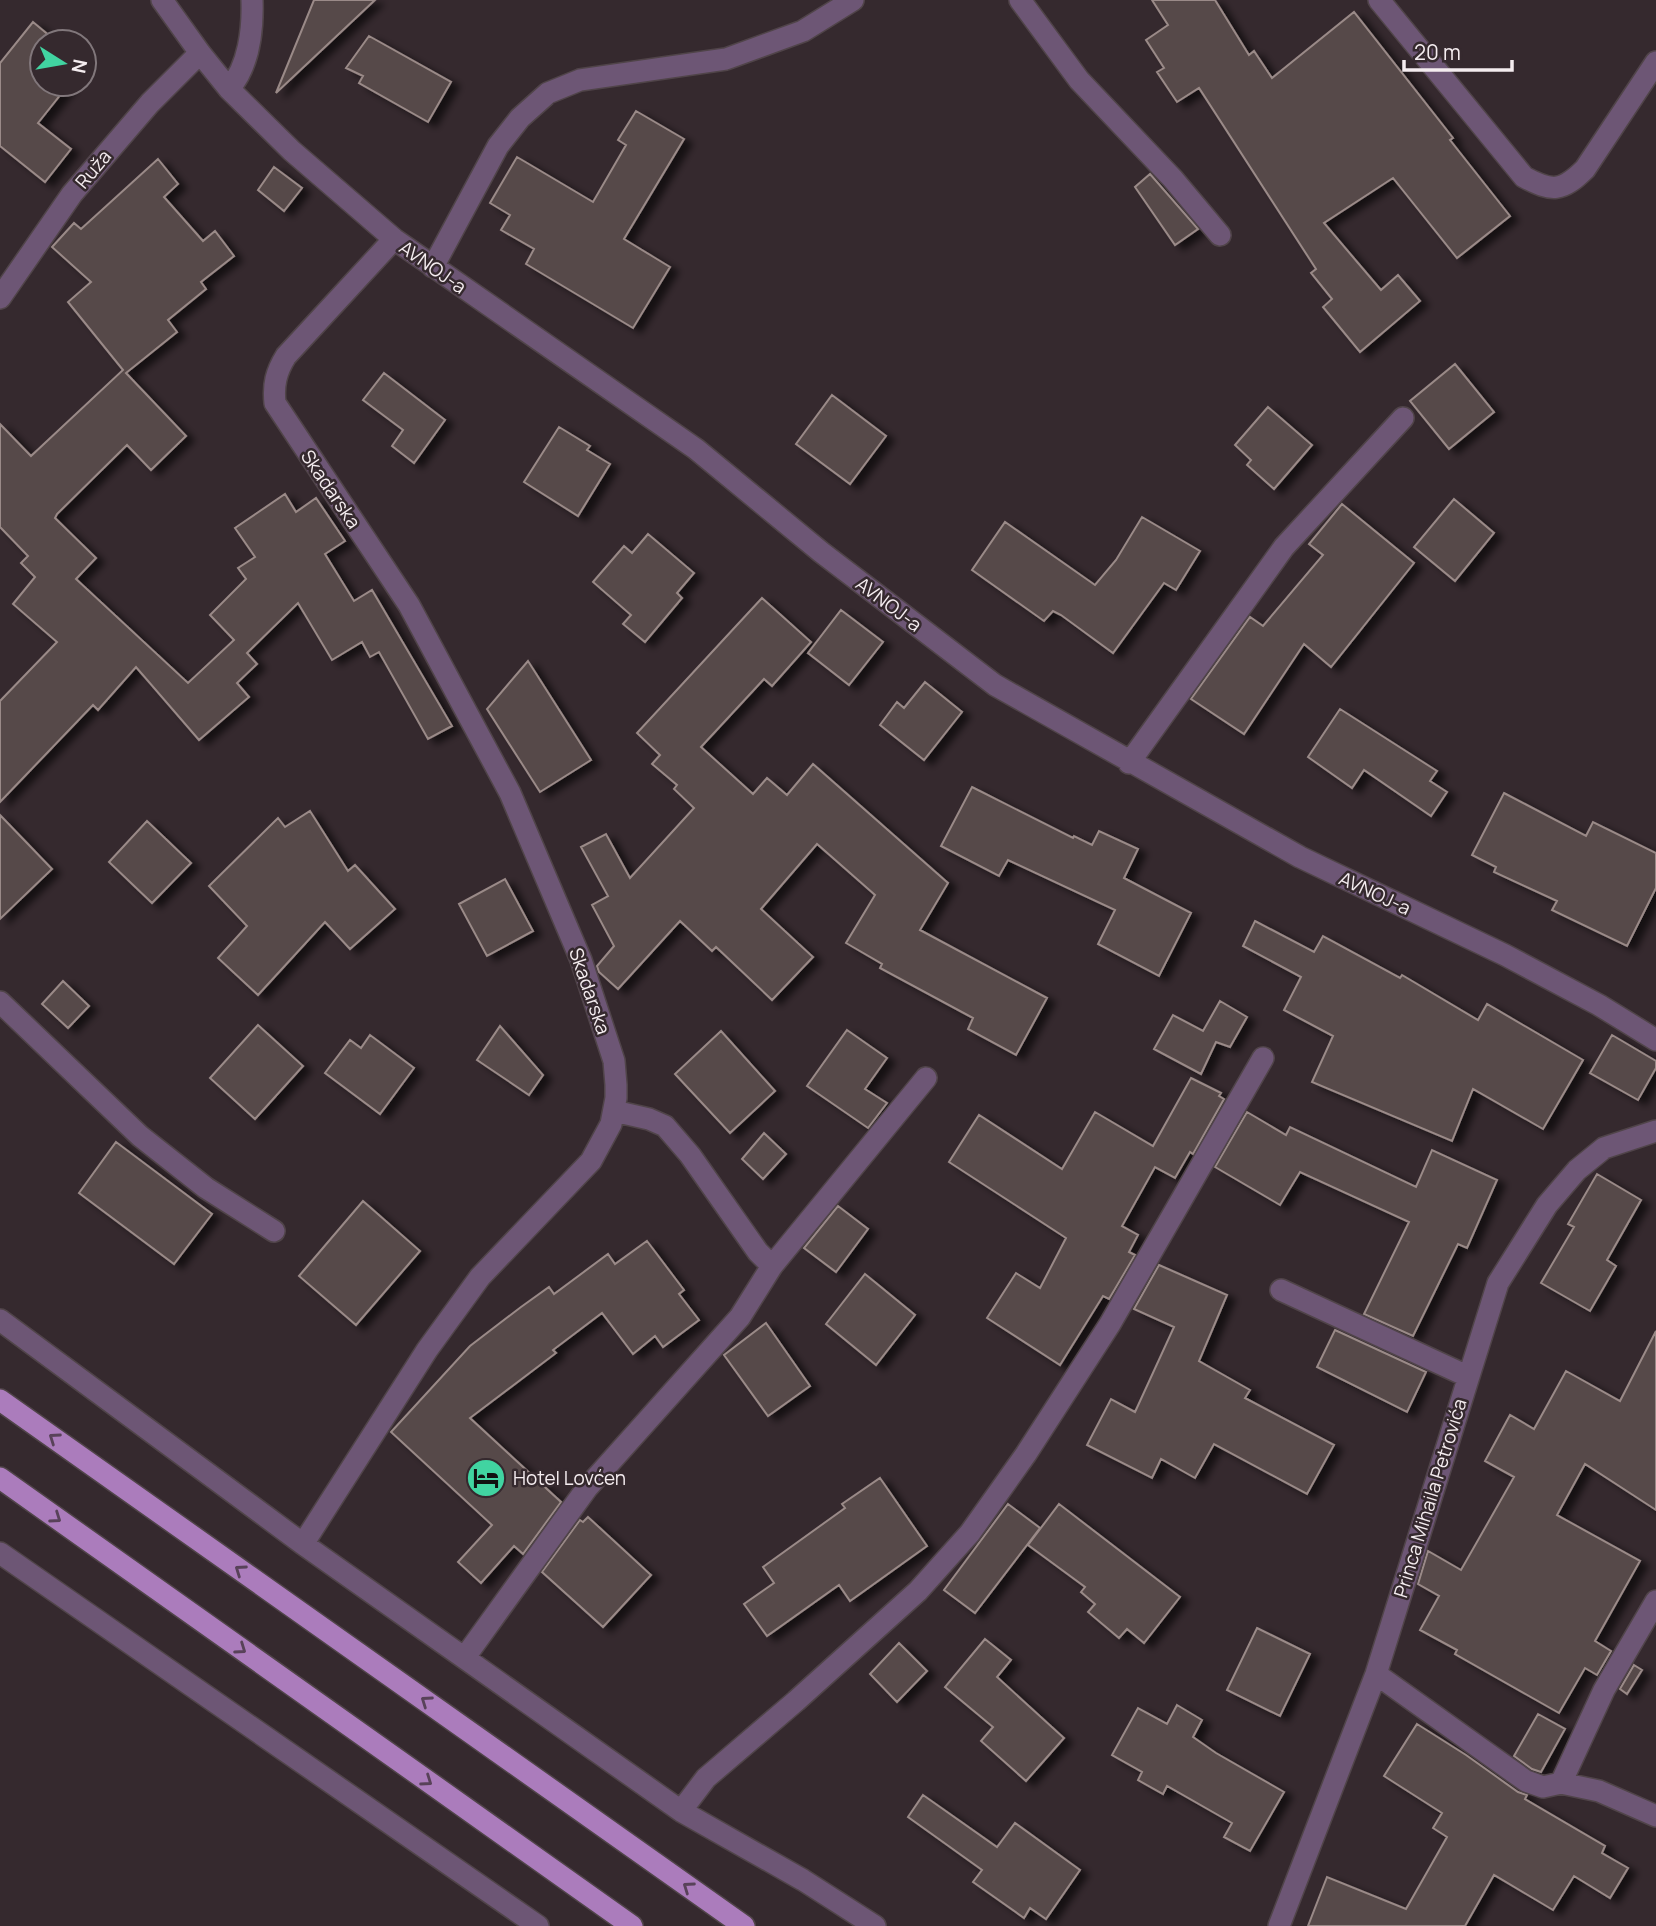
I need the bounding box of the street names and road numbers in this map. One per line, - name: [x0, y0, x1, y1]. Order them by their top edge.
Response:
- street label: Ruža: [69, 144, 117, 194]
- street label: AVNOJ-a: [394, 234, 472, 300]
- street label: Skadarska: [295, 444, 367, 534]
- street label: AVNOJ-a: [851, 571, 927, 637]
- street label: AVNOJ-a: [1335, 865, 1415, 921]
- street label: Skadarska: [563, 944, 617, 1038]
- street label: Princa Mihaila Petrovića: [1387, 1395, 1473, 1601]

